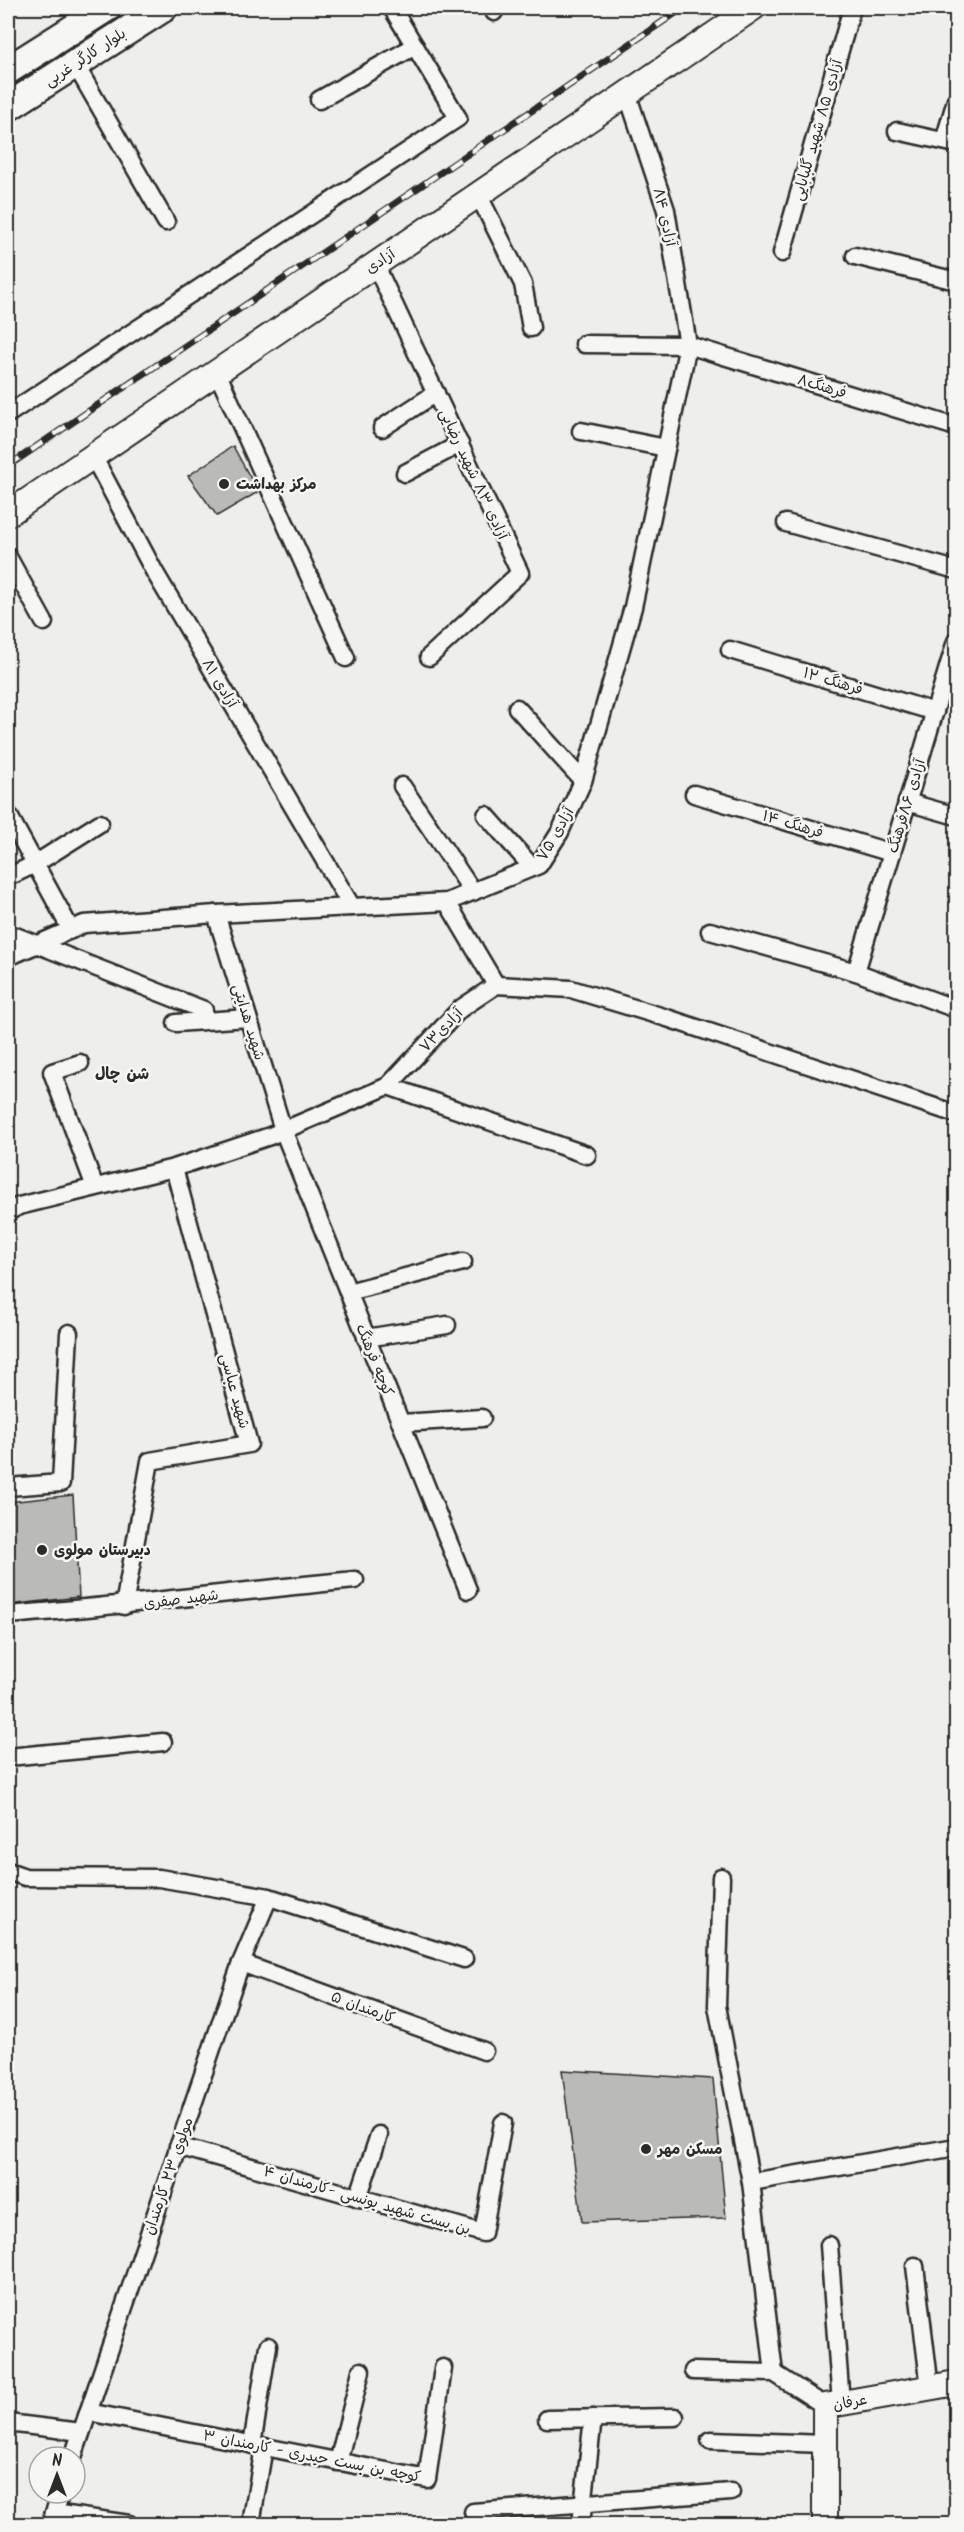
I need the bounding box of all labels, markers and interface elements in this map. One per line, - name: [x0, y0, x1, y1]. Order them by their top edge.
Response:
- street label: بلوار کارگر غربی: [40, 22, 131, 93]
- street label: آزادی ۸۵ شهید گلبابایی: [786, 55, 850, 204]
- street label: آزادی ۸۴: [646, 186, 683, 250]
- street label: آزادی: [361, 242, 402, 281]
- street label: فرهنگ۸: [794, 368, 849, 406]
- street label: آزادی ۸۳ شهید رضایی: [432, 405, 515, 545]
- place label: مرکز بهداشت: [236, 473, 316, 497]
- marker: مرکز بهداشت: [217, 477, 231, 491]
- street label: آزادی ۸۱: [195, 654, 244, 714]
- street label: فرهنگ ۱۲: [800, 661, 866, 702]
- street label: آزادی ۸۶فرهنگ: [881, 755, 933, 856]
- street label: آزادی ۷۵: [531, 802, 582, 866]
- street label: فرهنگ ۱۴: [759, 804, 826, 846]
- street label: شهید هدایتی: [225, 981, 271, 1063]
- street label: آزادی۷۳: [414, 1002, 470, 1059]
- district label: شن چال: [95, 1062, 149, 1087]
- street label: کوچه فرهنگ: [349, 1320, 400, 1400]
- street label: شهید عباسی: [212, 1351, 256, 1432]
- place label: دبیرستان مولوی: [54, 1539, 151, 1563]
- marker: دبیرستان مولوی: [35, 1543, 49, 1557]
- street label: شهید صفری: [142, 1583, 220, 1616]
- street label: کارمندان ۵: [327, 1985, 398, 2031]
- street label: مولوی ۲۳ کارمندان: [138, 2114, 200, 2238]
- place label: مسکن مهر: [656, 2138, 723, 2162]
- marker: مسکن مهر: [639, 2142, 653, 2156]
- street label: بن بست شهید یونسی -کارمندان ۴: [260, 2160, 473, 2242]
- street label: عرفان: [831, 2388, 869, 2418]
- street label: کوچه بن بست حیدری - کارمندان ۳: [201, 2424, 423, 2490]
- north arrow: [27, 2445, 87, 2505]
- text: N: [52, 2449, 62, 2474]

